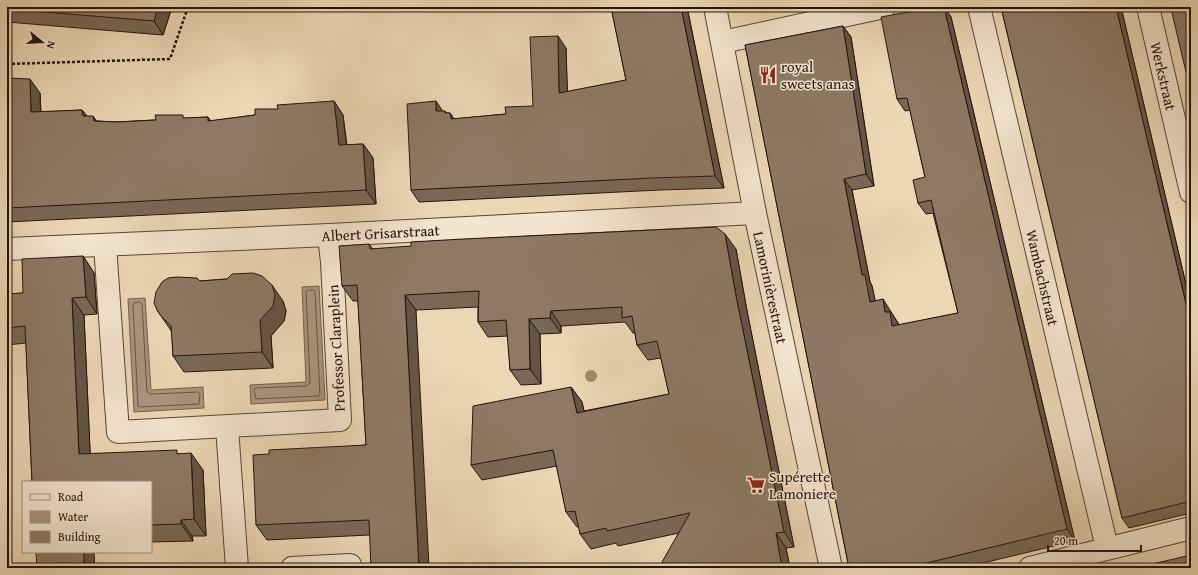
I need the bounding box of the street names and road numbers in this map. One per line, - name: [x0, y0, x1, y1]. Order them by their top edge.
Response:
- street label: Werkstraat: [1146, 40, 1182, 113]
- street label: Albert Grisarstraat: [321, 219, 441, 246]
- street label: Wambachstraat: [1022, 227, 1065, 328]
- street label: Lamorinièrestraat: [749, 229, 793, 346]
- street label: Professor Claraplein: [322, 283, 350, 412]

